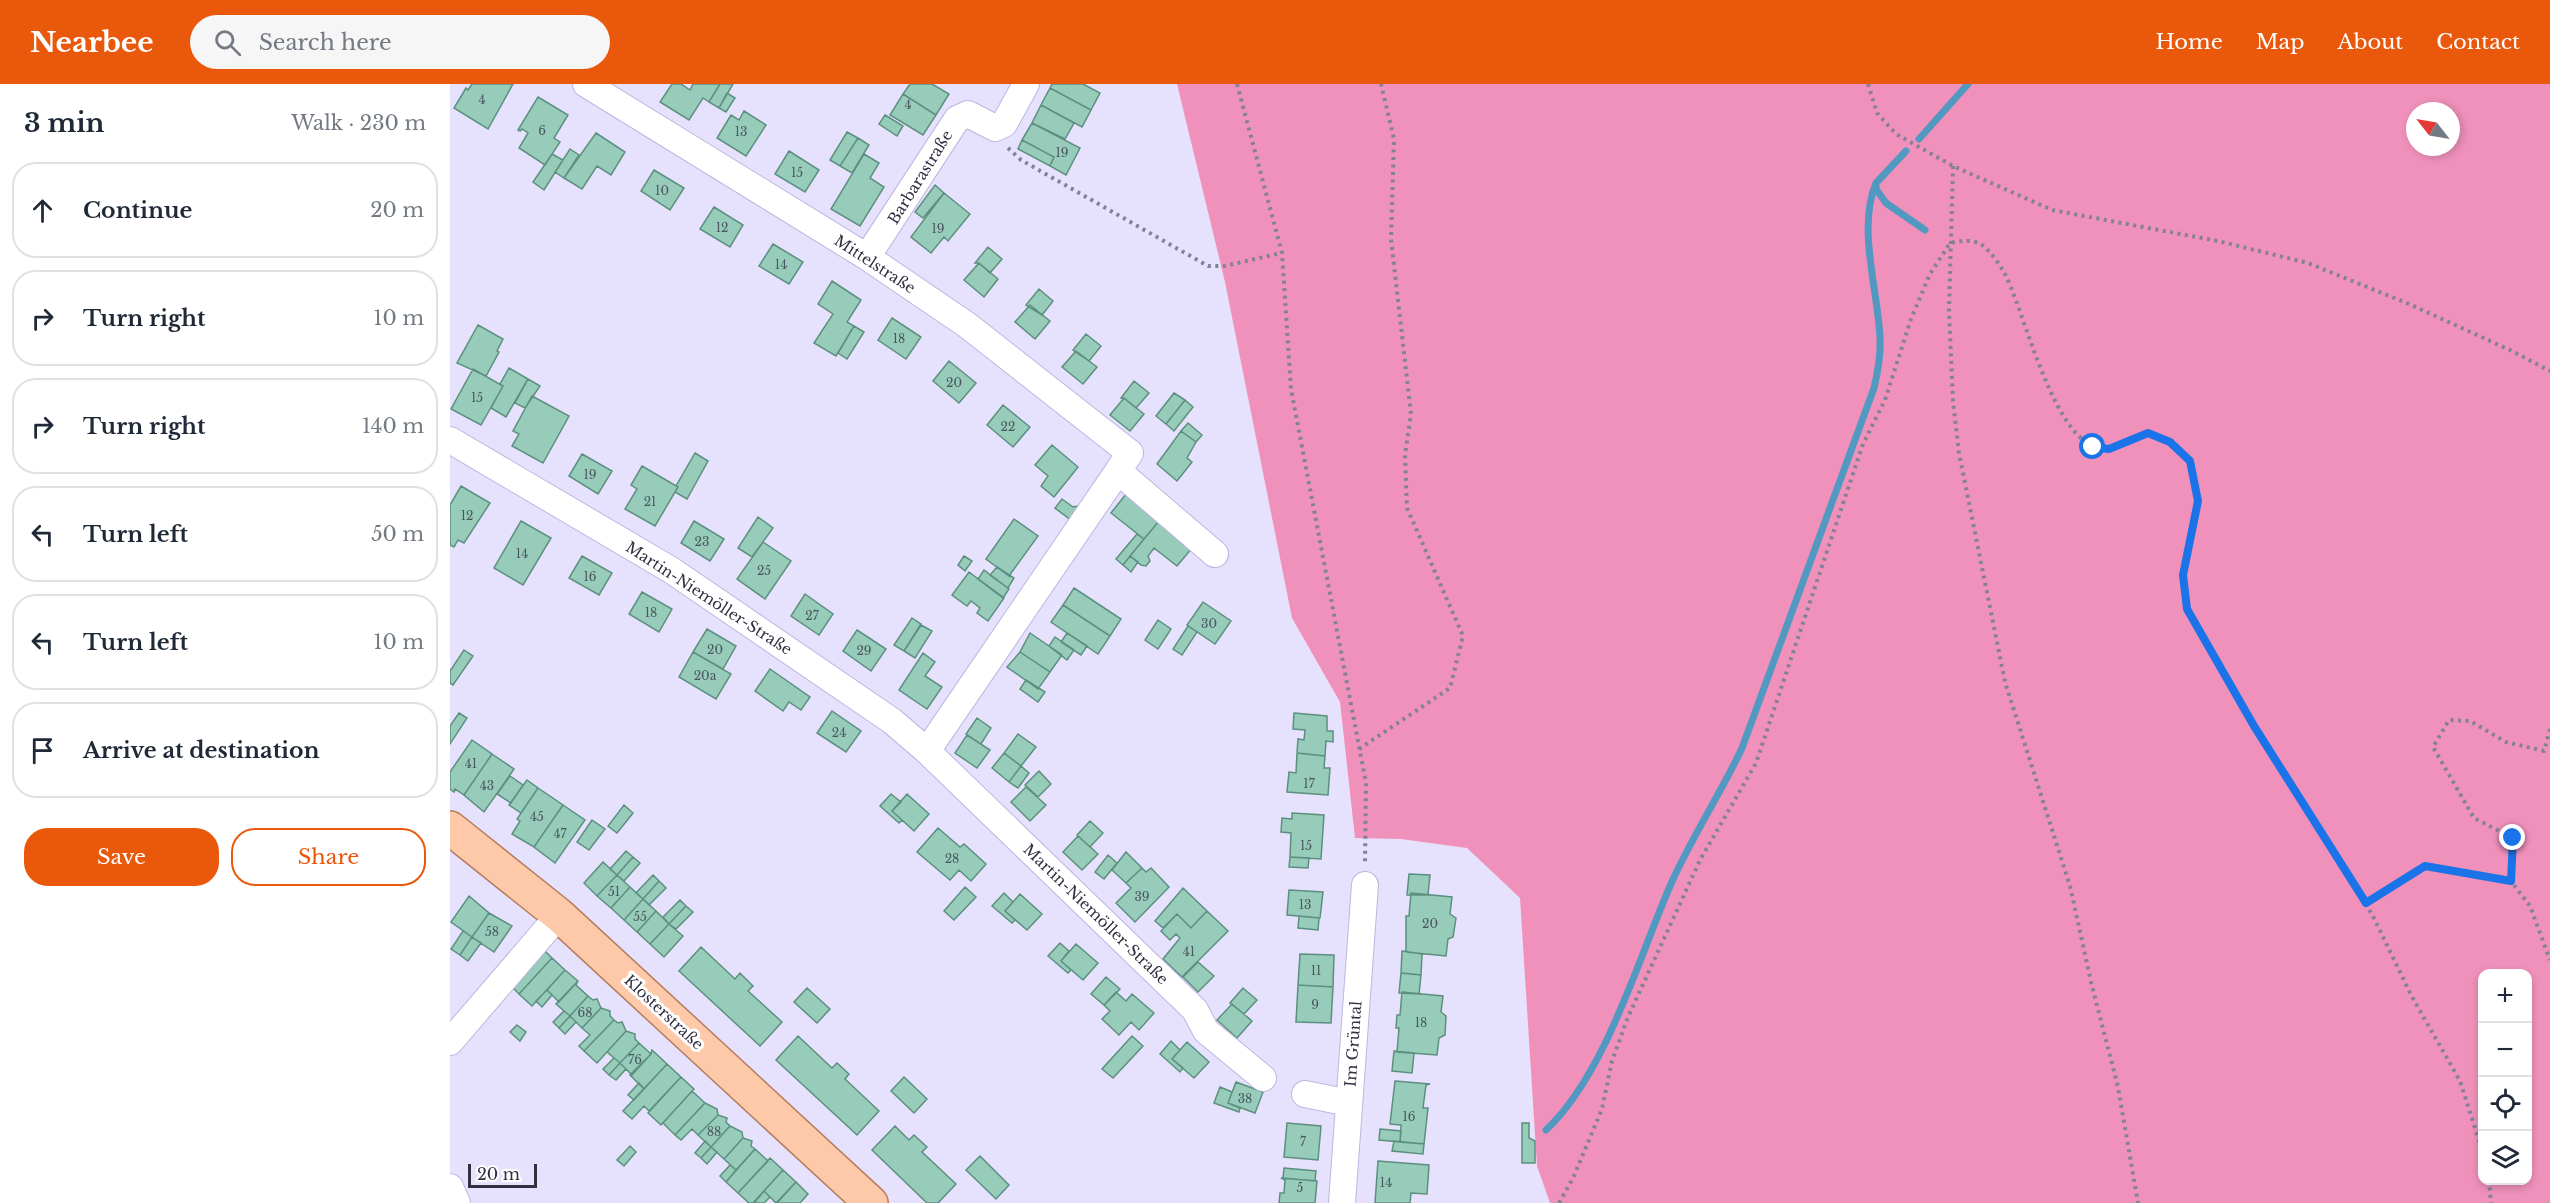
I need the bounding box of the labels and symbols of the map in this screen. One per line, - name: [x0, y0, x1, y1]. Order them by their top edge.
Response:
- house number: 4: [478, 92, 486, 107]
- house number: 4: [904, 97, 912, 112]
- north arrow: [2406, 102, 2460, 156]
- house number: 6: [538, 123, 546, 138]
- house number: 13: [735, 124, 747, 139]
- street label: Barbarastraße: [884, 126, 956, 228]
- house number: 19: [1055, 145, 1069, 160]
- house number: 15: [791, 165, 803, 180]
- house number: 10: [655, 183, 669, 198]
- house number: 12: [716, 220, 728, 235]
- house number: 19: [931, 221, 945, 236]
- street label: Mittelstraße: [831, 231, 919, 297]
- house number: 14: [775, 257, 787, 272]
- house number: 18: [893, 331, 905, 346]
- house number: 20: [946, 375, 962, 390]
- house number: 15: [471, 390, 483, 405]
- house number: 22: [1001, 419, 1015, 434]
- route start: [2079, 433, 2105, 459]
- house number: 19: [583, 467, 597, 482]
- house number: 21: [644, 494, 656, 509]
- house number: 12: [461, 508, 473, 523]
- house number: 23: [695, 534, 709, 549]
- street label: Martin-Niemöller-Straße: [622, 537, 796, 659]
- house number: 14: [516, 546, 528, 561]
- house number: 25: [757, 563, 771, 578]
- house number: 16: [583, 569, 597, 584]
- house number: 18: [645, 605, 657, 620]
- house number: 27: [805, 608, 820, 623]
- house number: 30: [1201, 616, 1217, 631]
- house number: 20: [707, 642, 723, 657]
- house number: 29: [856, 643, 872, 658]
- house number: 20a: [694, 668, 717, 683]
- house number: 24: [832, 725, 846, 740]
- house number: 41: [465, 756, 477, 771]
- house number: 17: [1303, 776, 1316, 791]
- house number: 43: [480, 778, 494, 793]
- house number: 45: [530, 809, 544, 824]
- route end: [2499, 824, 2525, 850]
- house number: 47: [553, 826, 567, 841]
- house number: 15: [1300, 838, 1312, 853]
- street label: Martin-Niemöller-Straße: [1020, 840, 1172, 988]
- house number: 28: [945, 851, 959, 866]
- house number: 51: [608, 884, 620, 899]
- house number: 39: [1134, 889, 1150, 904]
- house number: 13: [1299, 897, 1311, 912]
- house number: 55: [633, 909, 647, 924]
- house number: 20: [1422, 916, 1438, 931]
- house number: 58: [485, 924, 499, 939]
- house number: 41: [1183, 944, 1195, 959]
- house number: 11: [1311, 963, 1321, 978]
- street label: Klosterstraße: [620, 970, 708, 1054]
- house number: 9: [1311, 997, 1319, 1012]
- street label: Im Grüntal: [1341, 1000, 1365, 1088]
- house number: 68: [578, 1005, 593, 1020]
- house number: 18: [1415, 1015, 1427, 1030]
- house number: 76: [628, 1052, 642, 1067]
- house number: 38: [1238, 1091, 1252, 1106]
- house number: 16: [1402, 1109, 1416, 1124]
- house number: 88: [707, 1124, 721, 1139]
- house number: 7: [1300, 1134, 1307, 1149]
- scale bar: [468, 1161, 537, 1188]
- house number: 14: [1380, 1175, 1392, 1190]
- house number: 5: [1297, 1180, 1304, 1195]

